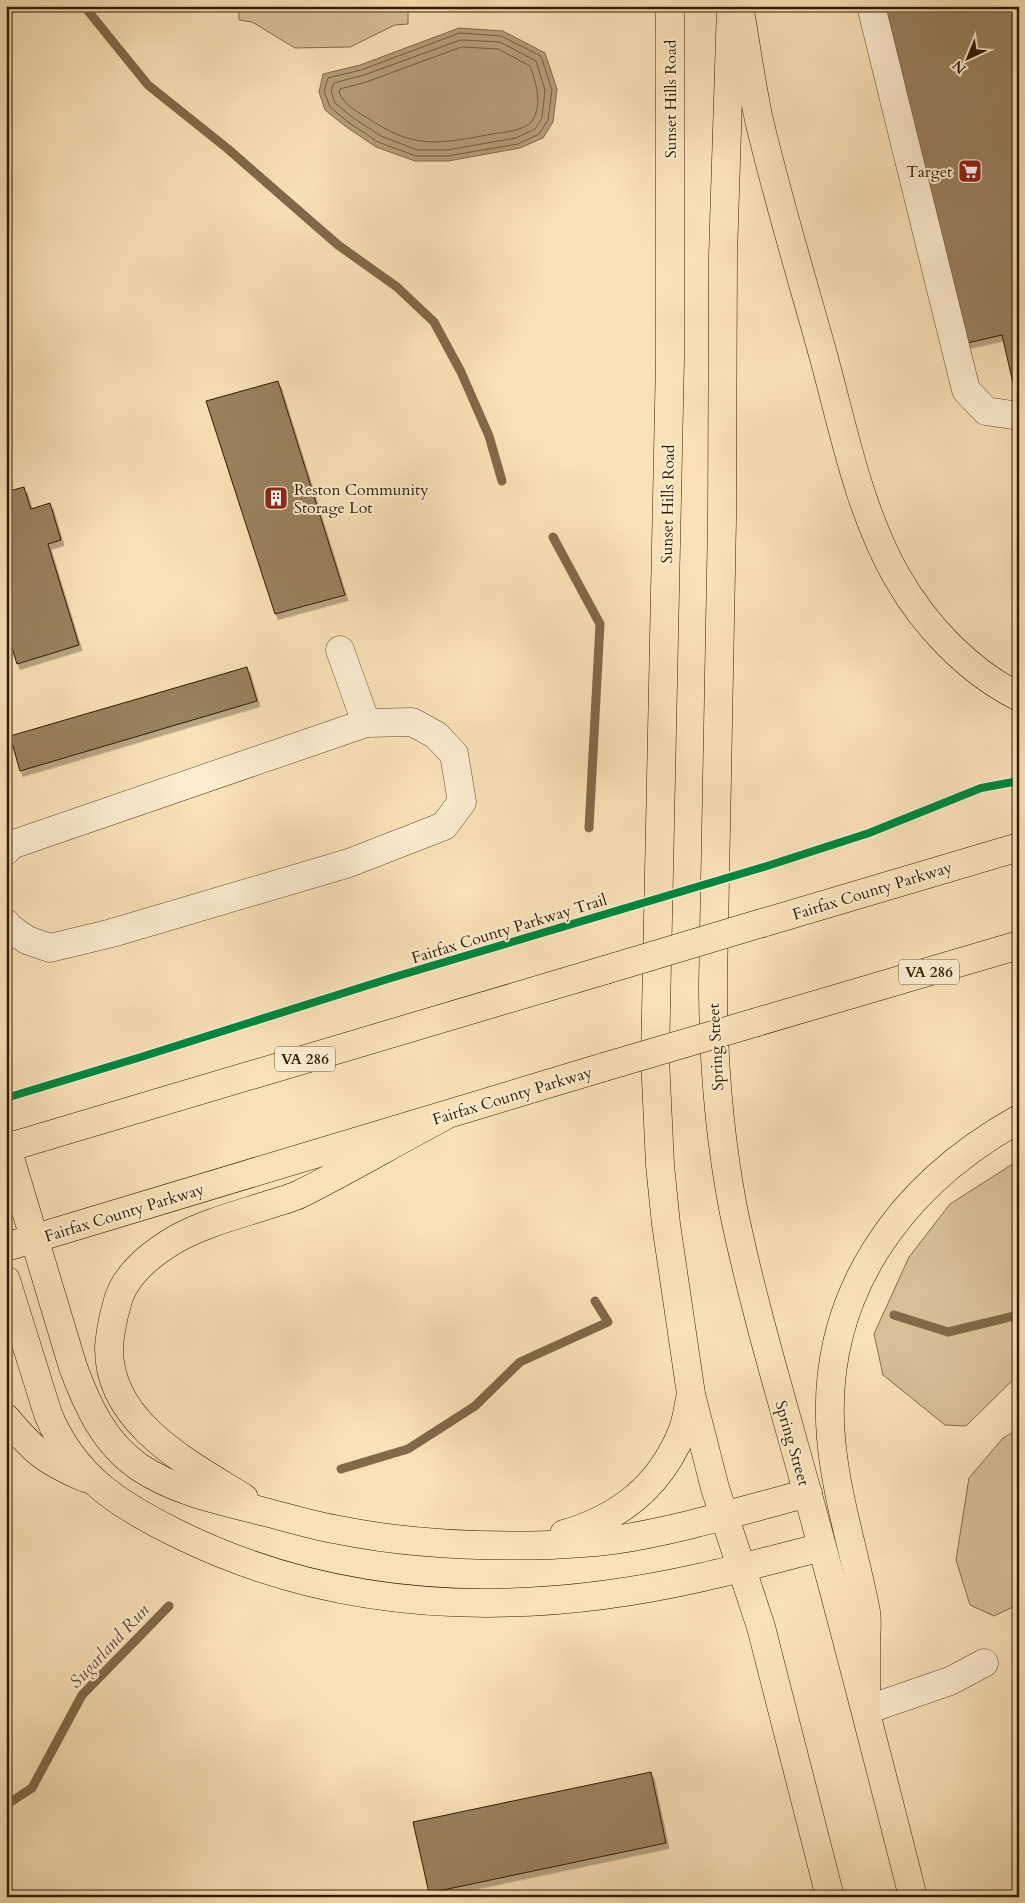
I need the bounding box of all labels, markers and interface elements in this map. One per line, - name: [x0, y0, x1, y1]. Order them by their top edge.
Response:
- north arrow: [942, 32, 992, 82]
- street label: Sunset Hills Road: [660, 39, 682, 158]
- text: N: [948, 56, 970, 78]
- supermarket icon: Target: [957, 158, 983, 184]
- place label: Target: [906, 161, 952, 183]
- street label: Sunset Hills Road: [656, 444, 680, 564]
- place label: Reston Community Storage Lot: [294, 479, 429, 519]
- building icon: Reston Community Storage Lot: [263, 485, 289, 511]
- street label: Fairfax County Parkway: [790, 856, 955, 926]
- street label: Fairfax County Parkway Trail: [409, 889, 610, 969]
- road number: VA 286: [899, 960, 959, 984]
- street label: Spring Street: [703, 1003, 729, 1091]
- road number: VA 286: [275, 1046, 335, 1072]
- street label: Fairfax County Parkway: [430, 1061, 595, 1131]
- street label: Fairfax County Parkway: [42, 1178, 207, 1248]
- street label: Spring Street: [769, 1398, 815, 1488]
- water label: Sugarland Run: [64, 1598, 155, 1694]

